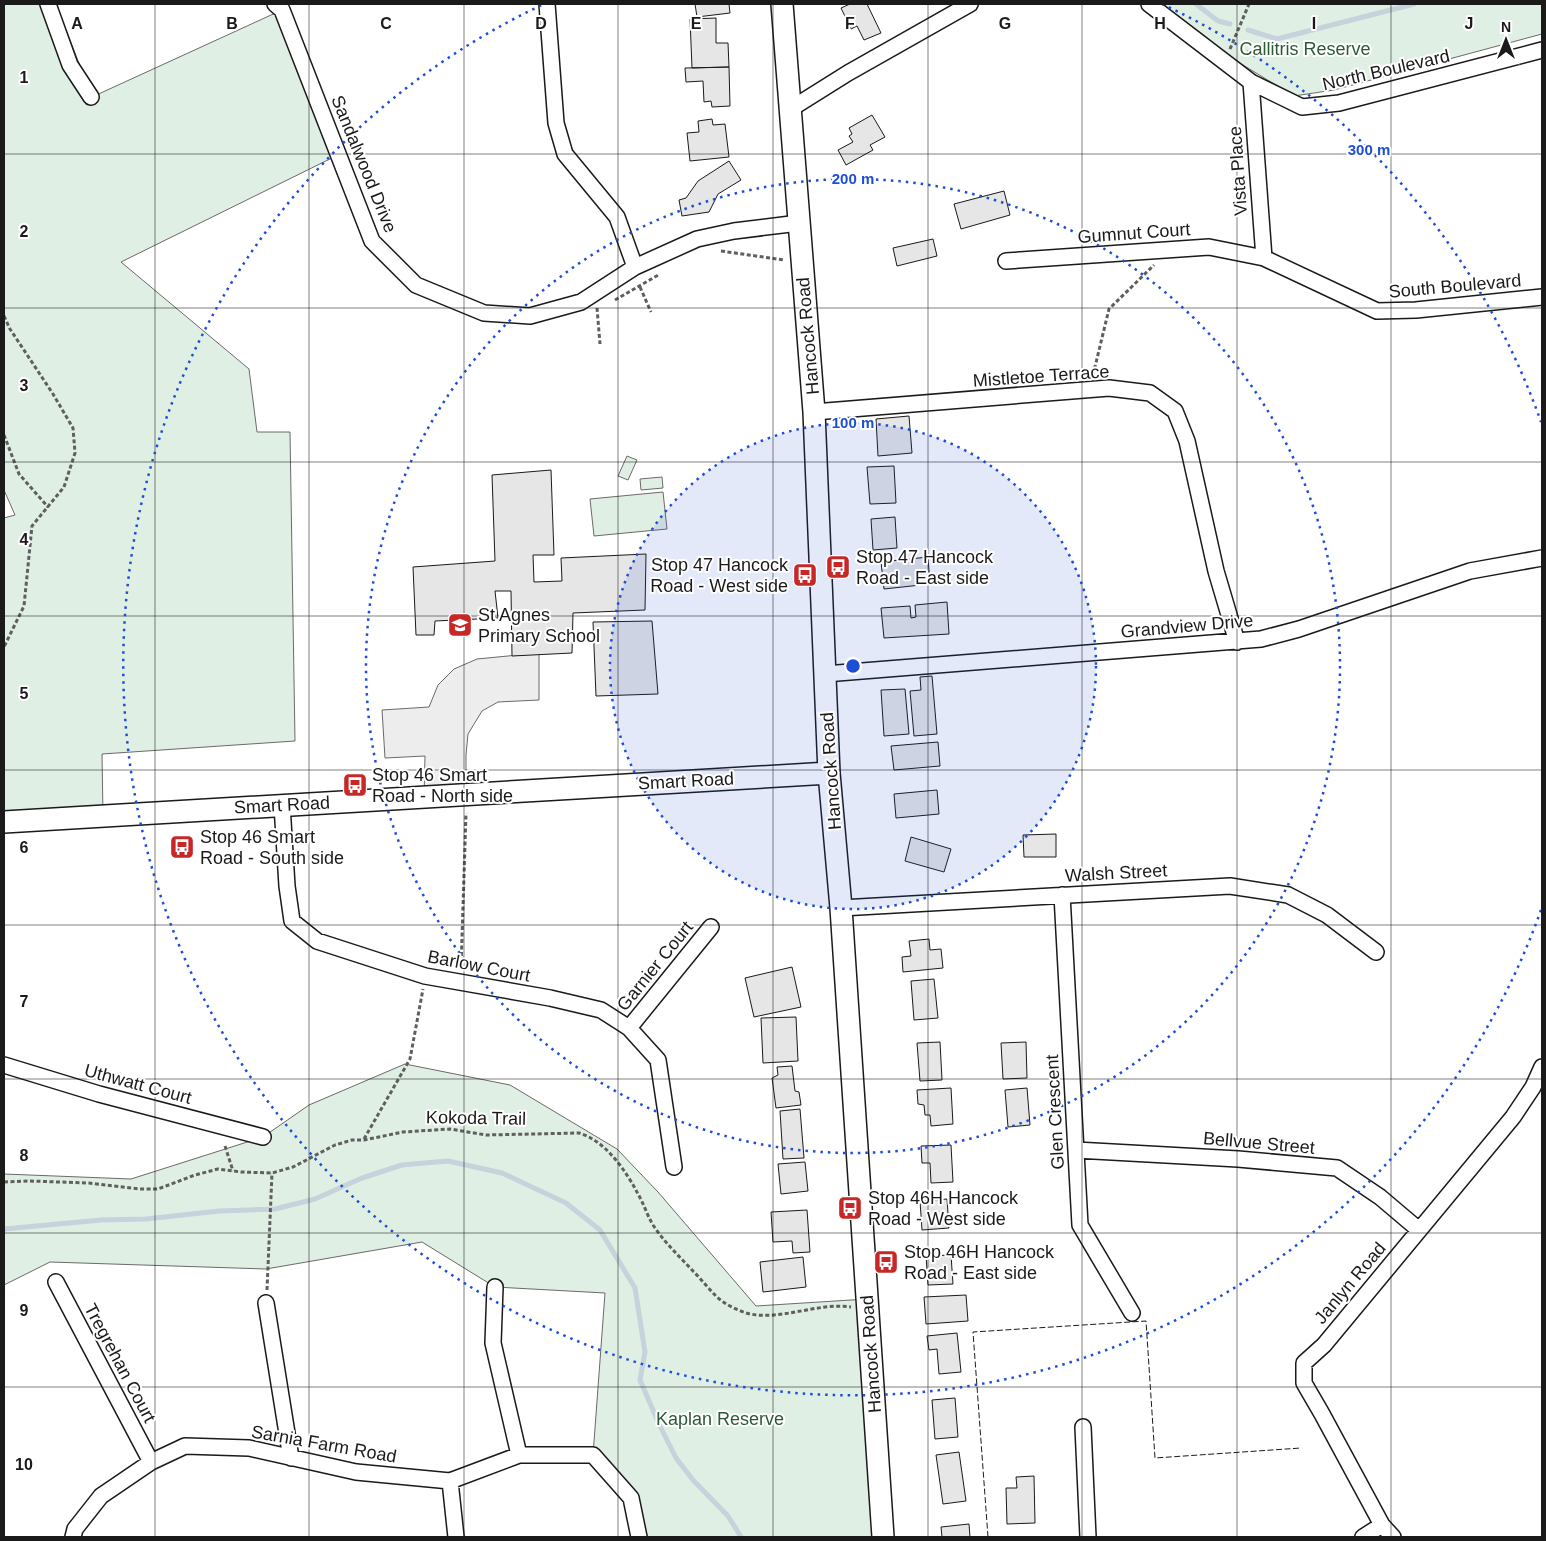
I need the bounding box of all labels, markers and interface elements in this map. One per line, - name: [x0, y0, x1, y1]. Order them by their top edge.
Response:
- text: A: [71, 15, 83, 32]
- text: B: [226, 15, 238, 32]
- text: C: [380, 15, 392, 32]
- text: D: [535, 15, 547, 32]
- text: E: [691, 15, 702, 32]
- text: F: [845, 15, 855, 32]
- text: G: [999, 15, 1011, 32]
- text: H: [1154, 15, 1166, 32]
- text: I: [1312, 15, 1316, 32]
- text: J: [1465, 15, 1473, 32]
- north arrow: [1481, 15, 1531, 65]
- text: N: [1501, 19, 1511, 35]
- park label: Callitris Reserve: [1239, 39, 1371, 59]
- street label: North Boulevard: [1320, 46, 1452, 94]
- text: 1: [20, 69, 29, 86]
- street label: Sandalwood Drive: [327, 93, 401, 235]
- street label: Vista Place: [1225, 126, 1251, 216]
- text: 300 m: [1348, 141, 1390, 158]
- text: 200 m: [832, 170, 874, 187]
- street label: Gumnut Court: [1077, 219, 1191, 247]
- text: 2: [20, 223, 29, 240]
- street label: South Boulevard: [1388, 270, 1522, 302]
- street label: Hancock Road: [793, 276, 823, 396]
- street label: Mistletoe Terrace: [972, 361, 1110, 391]
- text: 3: [20, 377, 29, 394]
- text: 100 m: [832, 414, 874, 431]
- text: 4: [20, 531, 29, 548]
- place label: Stop 47 Hancock Road - East side: [856, 547, 994, 588]
- bus stop icon: Stop 47 Hancock Road - East side: [825, 554, 851, 580]
- place label: Stop 47 Hancock Road - West side: [650, 555, 789, 596]
- bus stop icon: Stop 47 Hancock Road - West side: [792, 562, 818, 588]
- place label: St Agnes Primary School: [478, 605, 600, 646]
- street label: Grandview Drive: [1120, 610, 1254, 642]
- school or university icon: St Agnes Primary School: [447, 612, 473, 638]
- centre of rings: [844, 657, 862, 675]
- text: 5: [20, 685, 29, 702]
- street label: Hancock Road: [817, 711, 845, 831]
- place label: Stop 46 Smart Road - North side: [372, 765, 513, 806]
- street label: Smart Road: [638, 769, 734, 793]
- bus stop icon: Stop 46 Smart Road - North side: [342, 772, 368, 798]
- street label: Smart Road: [234, 793, 330, 817]
- place label: Stop 46 Smart Road - South side: [200, 827, 344, 868]
- bus stop icon: Stop 46 Smart Road - South side: [169, 834, 195, 860]
- text: 6: [20, 839, 29, 856]
- street label: Walsh Street: [1064, 860, 1168, 886]
- street label: Garnier Court: [613, 917, 697, 1015]
- street label: Barlow Court: [426, 946, 532, 986]
- text: 7: [20, 993, 29, 1010]
- street label: Glen Crescent: [1042, 1054, 1068, 1170]
- street label: Uthwatt Court: [82, 1060, 194, 1108]
- street label: Kokoda Trail: [426, 1107, 526, 1129]
- street label: Bellvue Street: [1202, 1128, 1316, 1158]
- text: 8: [20, 1147, 29, 1164]
- place label: Stop 46H Hancock Road - West side: [868, 1188, 1019, 1229]
- bus stop icon: Stop 46H Hancock Road - West side: [837, 1195, 863, 1221]
- street label: Janlyn Road: [1310, 1238, 1390, 1328]
- place label: Stop 46H Hancock Road - East side: [904, 1242, 1055, 1283]
- bus stop icon: Stop 46H Hancock Road - East side: [873, 1249, 899, 1275]
- street label: Hancock Road: [857, 1294, 885, 1414]
- street label: Tregrehan Court: [80, 1300, 160, 1426]
- text: 9: [20, 1302, 29, 1319]
- park label: Kaplan Reserve: [656, 1409, 784, 1429]
- street label: Sarnia Farm Road: [250, 1421, 398, 1467]
- text: 10: [15, 1456, 33, 1473]

